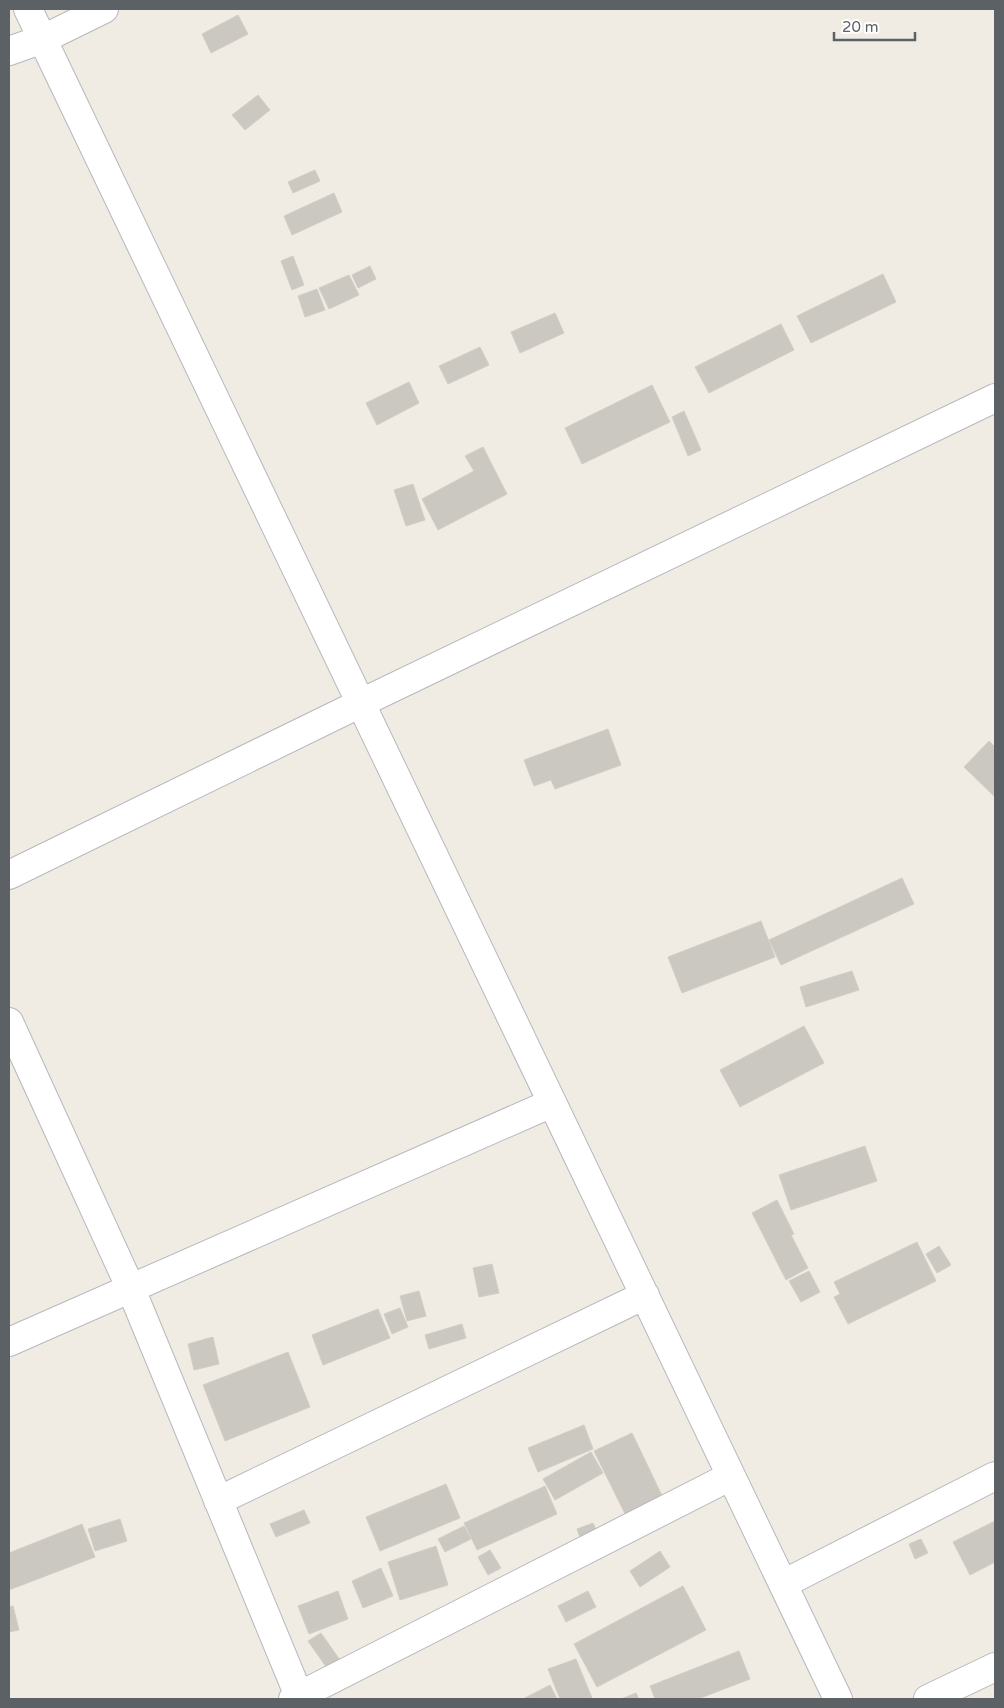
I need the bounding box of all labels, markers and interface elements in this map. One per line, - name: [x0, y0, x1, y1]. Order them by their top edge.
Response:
- scale bar: [834, 10, 915, 42]
- text: 20 m: [842, 18, 879, 36]

